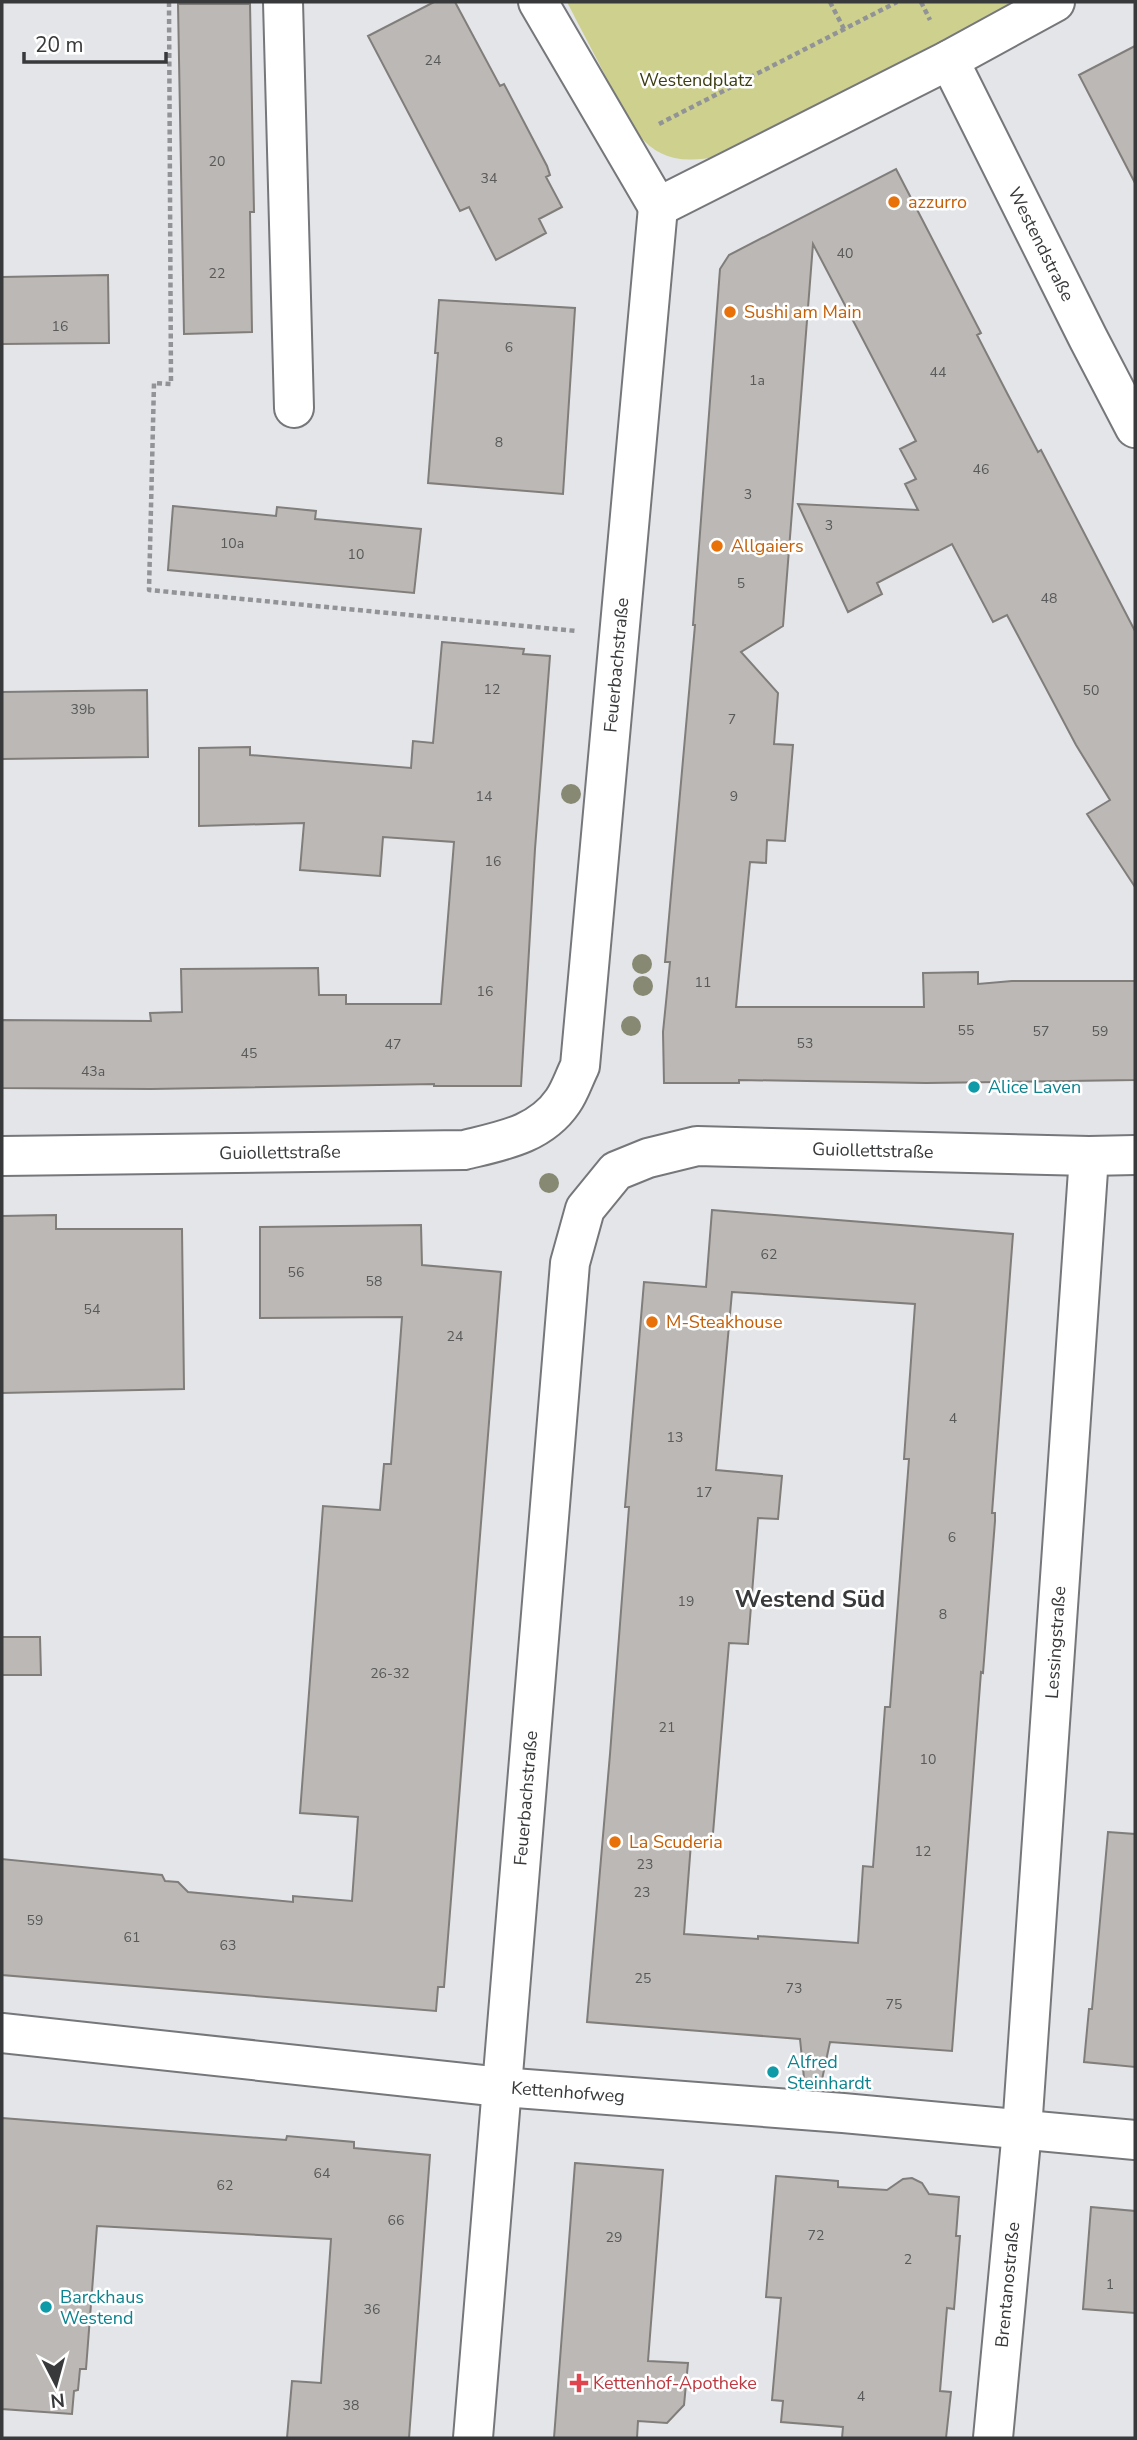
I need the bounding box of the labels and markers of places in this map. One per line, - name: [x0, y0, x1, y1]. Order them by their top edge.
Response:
- place label: azzurro: [908, 190, 967, 214]
- marker: azzurro: [886, 194, 902, 210]
- place label: Sushi am Main: [744, 300, 862, 324]
- marker: Sushi am Main: [722, 304, 738, 320]
- place label: Allgaiers: [731, 534, 804, 558]
- marker: Allgaiers: [709, 538, 725, 554]
- place label: Alice Laven: [988, 1075, 1081, 1099]
- marker: Alice Laven: [966, 1079, 982, 1095]
- place label: M-Steakhouse: [666, 1310, 783, 1334]
- marker: M-Steakhouse: [644, 1314, 660, 1330]
- place label: La Scuderia: [629, 1830, 723, 1854]
- marker: La Scuderia: [607, 1834, 623, 1850]
- place label: Alfred Steinhardt: [787, 2050, 872, 2095]
- marker: Alfred Steinhardt: [765, 2064, 781, 2080]
- place label: Barckhaus Westend: [60, 2285, 144, 2330]
- marker: Barckhaus Westend: [38, 2299, 54, 2315]
- place label: Kettenhof-Apotheke: [593, 2371, 757, 2395]
- marker: Kettenhof-Apotheke: [571, 2375, 587, 2391]

